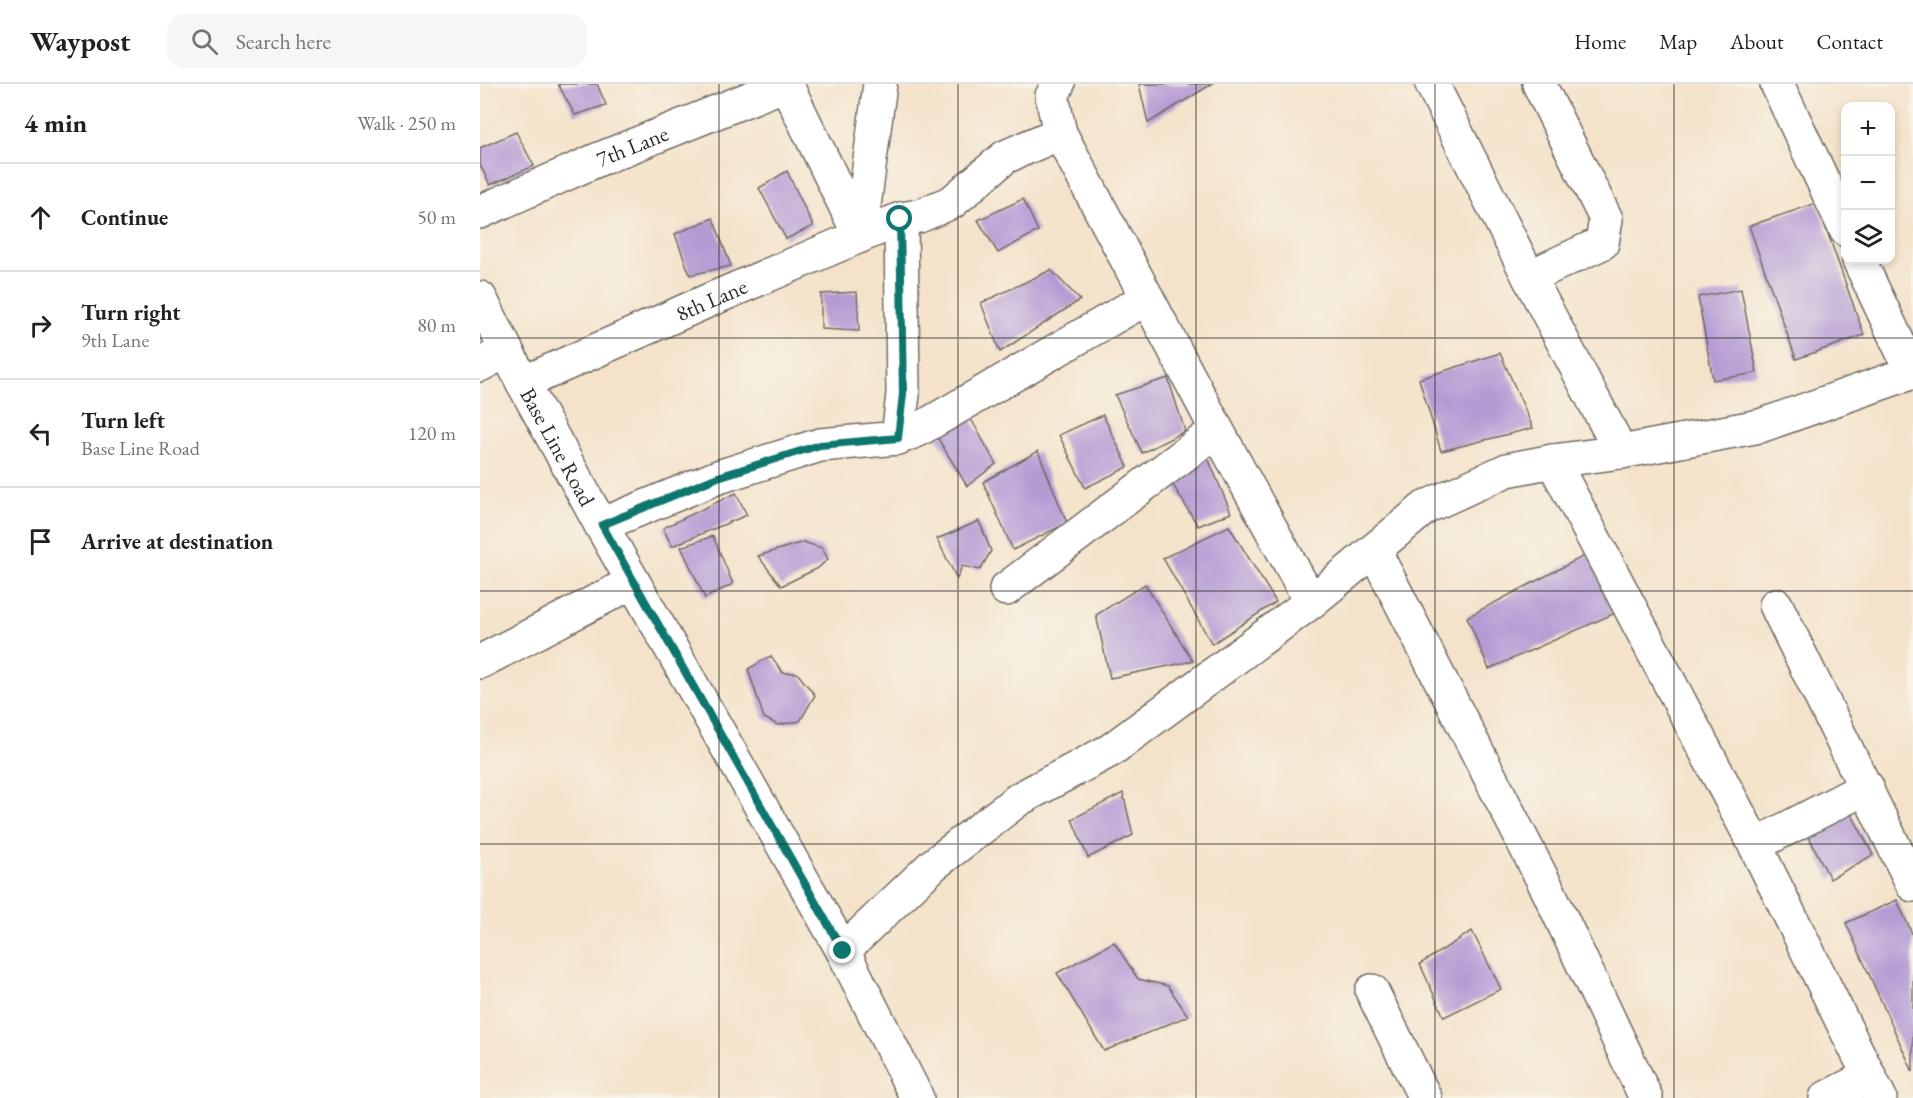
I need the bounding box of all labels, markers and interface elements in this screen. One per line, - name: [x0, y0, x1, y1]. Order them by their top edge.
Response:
- search box: [167, 14, 587, 68]
- text: Waypost: [30, 23, 131, 59]
- icon: search: [188, 25, 221, 58]
- text: Search here: [236, 27, 331, 56]
- text: Home: [1574, 28, 1626, 55]
- text: Map: [1659, 28, 1697, 55]
- text: About: [1730, 28, 1783, 55]
- text: Contact: [1816, 28, 1883, 55]
- map controls: [1841, 102, 1895, 264]
- button: +: [1841, 102, 1895, 156]
- text: 4 min: [24, 106, 87, 140]
- text: Walk · 250 m: [357, 110, 456, 136]
- street label: 7th Lane: [592, 118, 673, 173]
- button: −: [1841, 156, 1895, 210]
- icon: ahead: [24, 201, 57, 234]
- text: Continue: [81, 203, 168, 232]
- text: 50 m: [417, 204, 456, 230]
- route start: [886, 205, 912, 231]
- button: layers: [1841, 210, 1895, 264]
- street label: 8th Lane: [671, 271, 752, 328]
- text: Turn right: [81, 298, 180, 327]
- icon: right: [24, 309, 57, 342]
- text: 80 m: [417, 312, 456, 338]
- text: 9th Lane: [81, 327, 149, 353]
- street label: Base Line Road: [514, 382, 603, 512]
- text: Turn left: [81, 406, 165, 435]
- icon: left: [24, 417, 57, 450]
- text: 120 m: [408, 420, 456, 446]
- text: Base Line Road: [81, 435, 200, 461]
- icon: arrive: [24, 525, 57, 558]
- text: Arrive at destination: [81, 527, 273, 556]
- route end: [829, 937, 855, 963]

